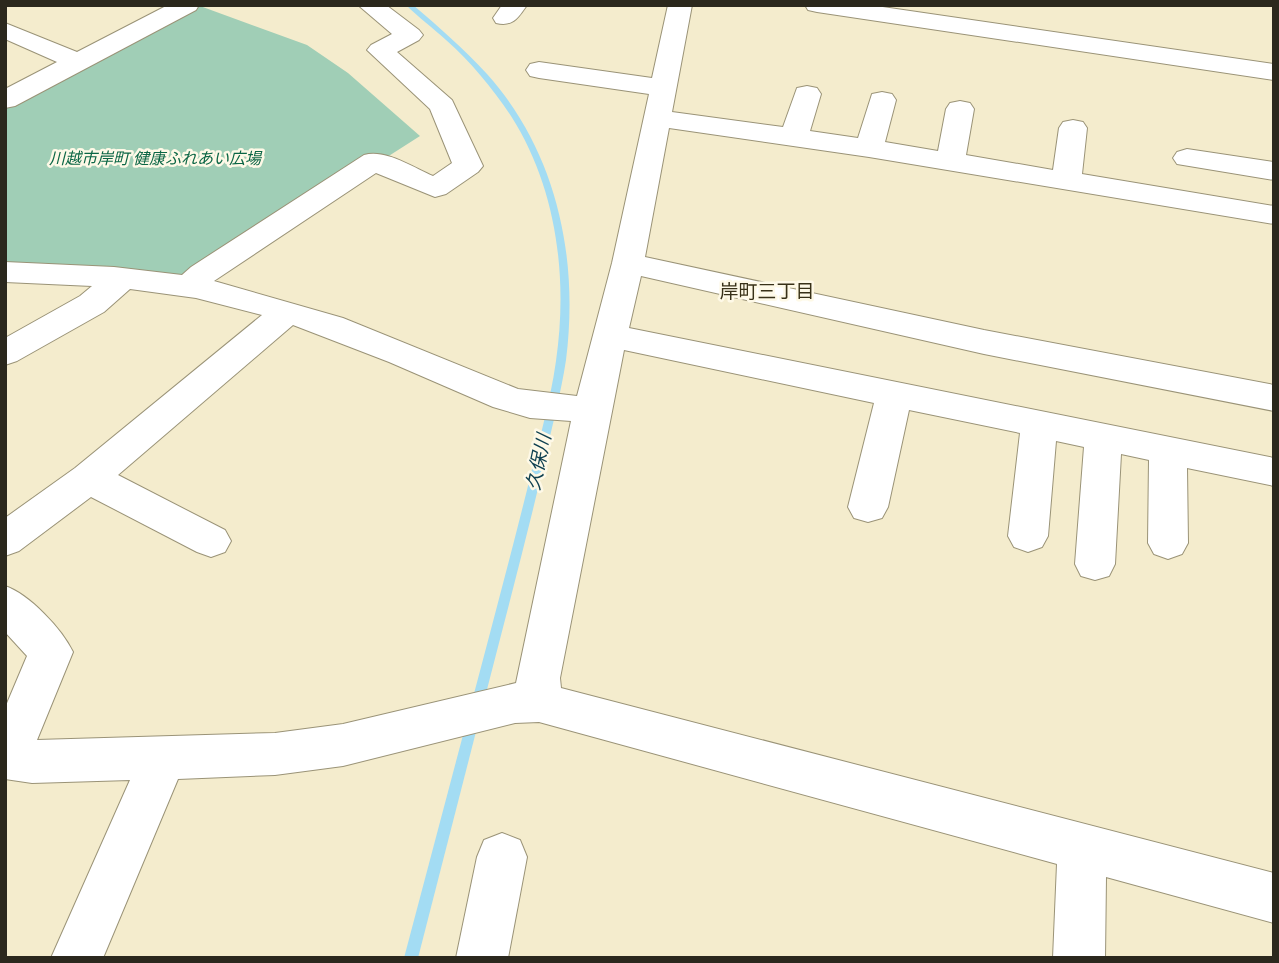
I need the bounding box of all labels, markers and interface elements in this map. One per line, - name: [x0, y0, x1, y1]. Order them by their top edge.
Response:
- park label: 川越市岸町 健康ふれあい広場: [49, 148, 263, 168]
- district label: 岸町三丁目: [719, 279, 815, 303]
- water label: 久保川: [520, 430, 556, 492]

